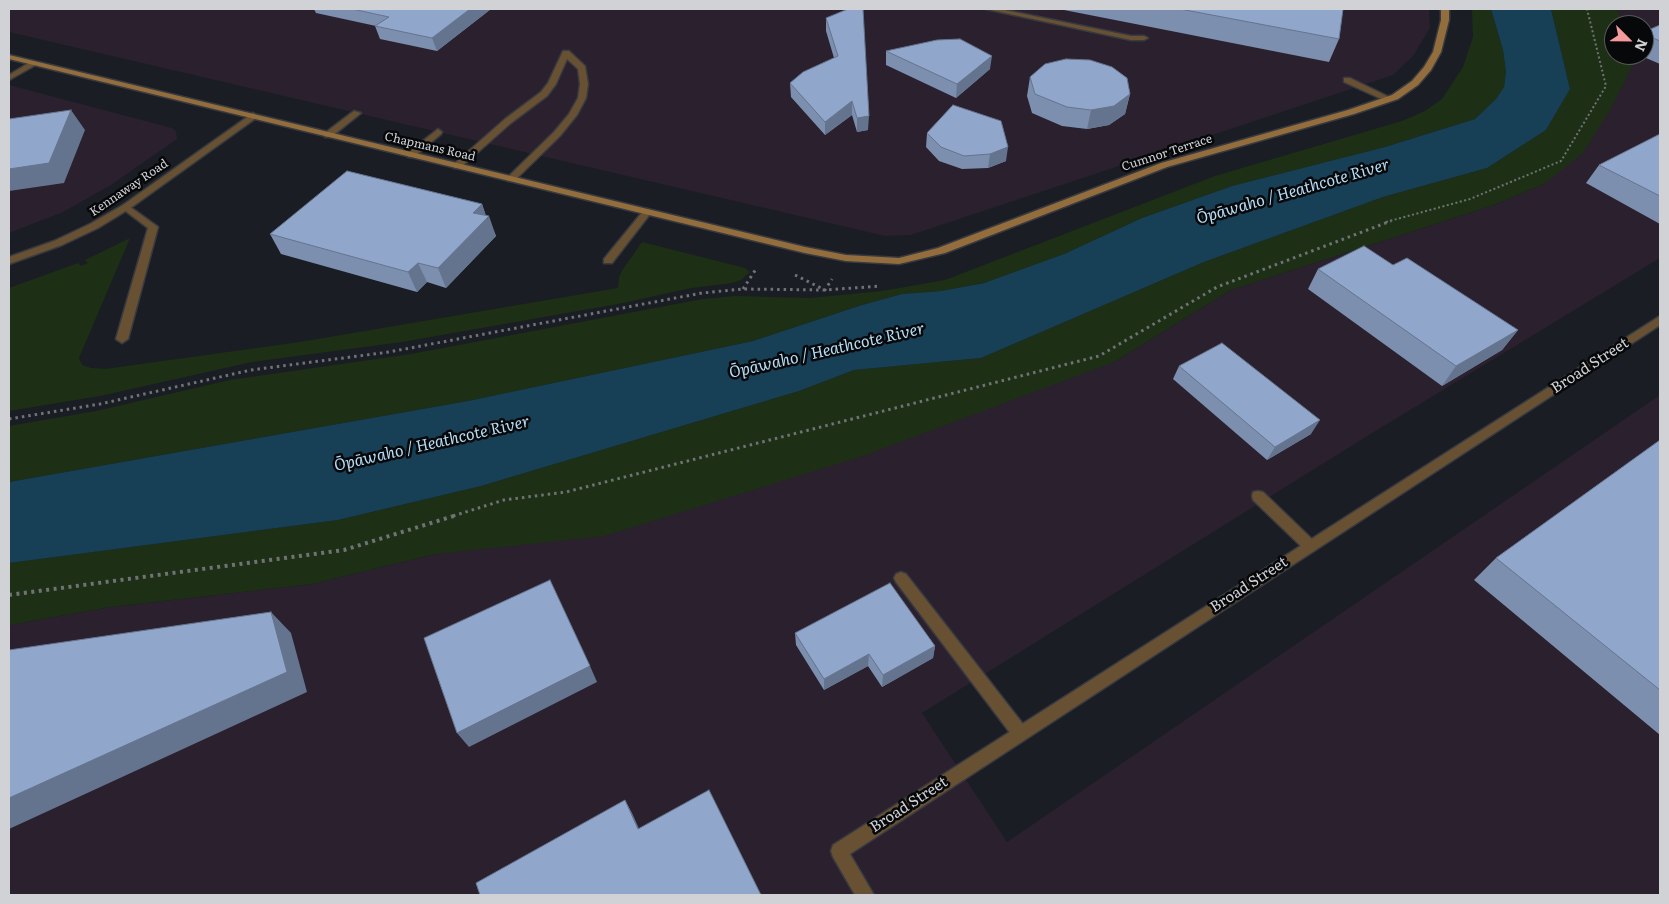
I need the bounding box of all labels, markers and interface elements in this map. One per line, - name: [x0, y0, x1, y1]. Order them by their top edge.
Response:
- north arrow: [1604, 15, 1654, 65]
- text: N: [1630, 36, 1653, 55]
- street label: Chapmans Road: [383, 130, 477, 164]
- street label: Cumnor Terrace: [1120, 132, 1214, 174]
- water label: Ōpāwaho / Heathcote River: [1194, 155, 1392, 229]
- street label: Kennaway Road: [87, 157, 171, 219]
- water label: Ōpāwaho / Heathcote River: [727, 319, 927, 383]
- street label: Broad Street: [1548, 334, 1632, 398]
- water label: Ōpāwaho / Heathcote River: [332, 412, 532, 476]
- street label: Broad Street: [1207, 553, 1291, 617]
- street label: Broad Street: [867, 773, 951, 837]

